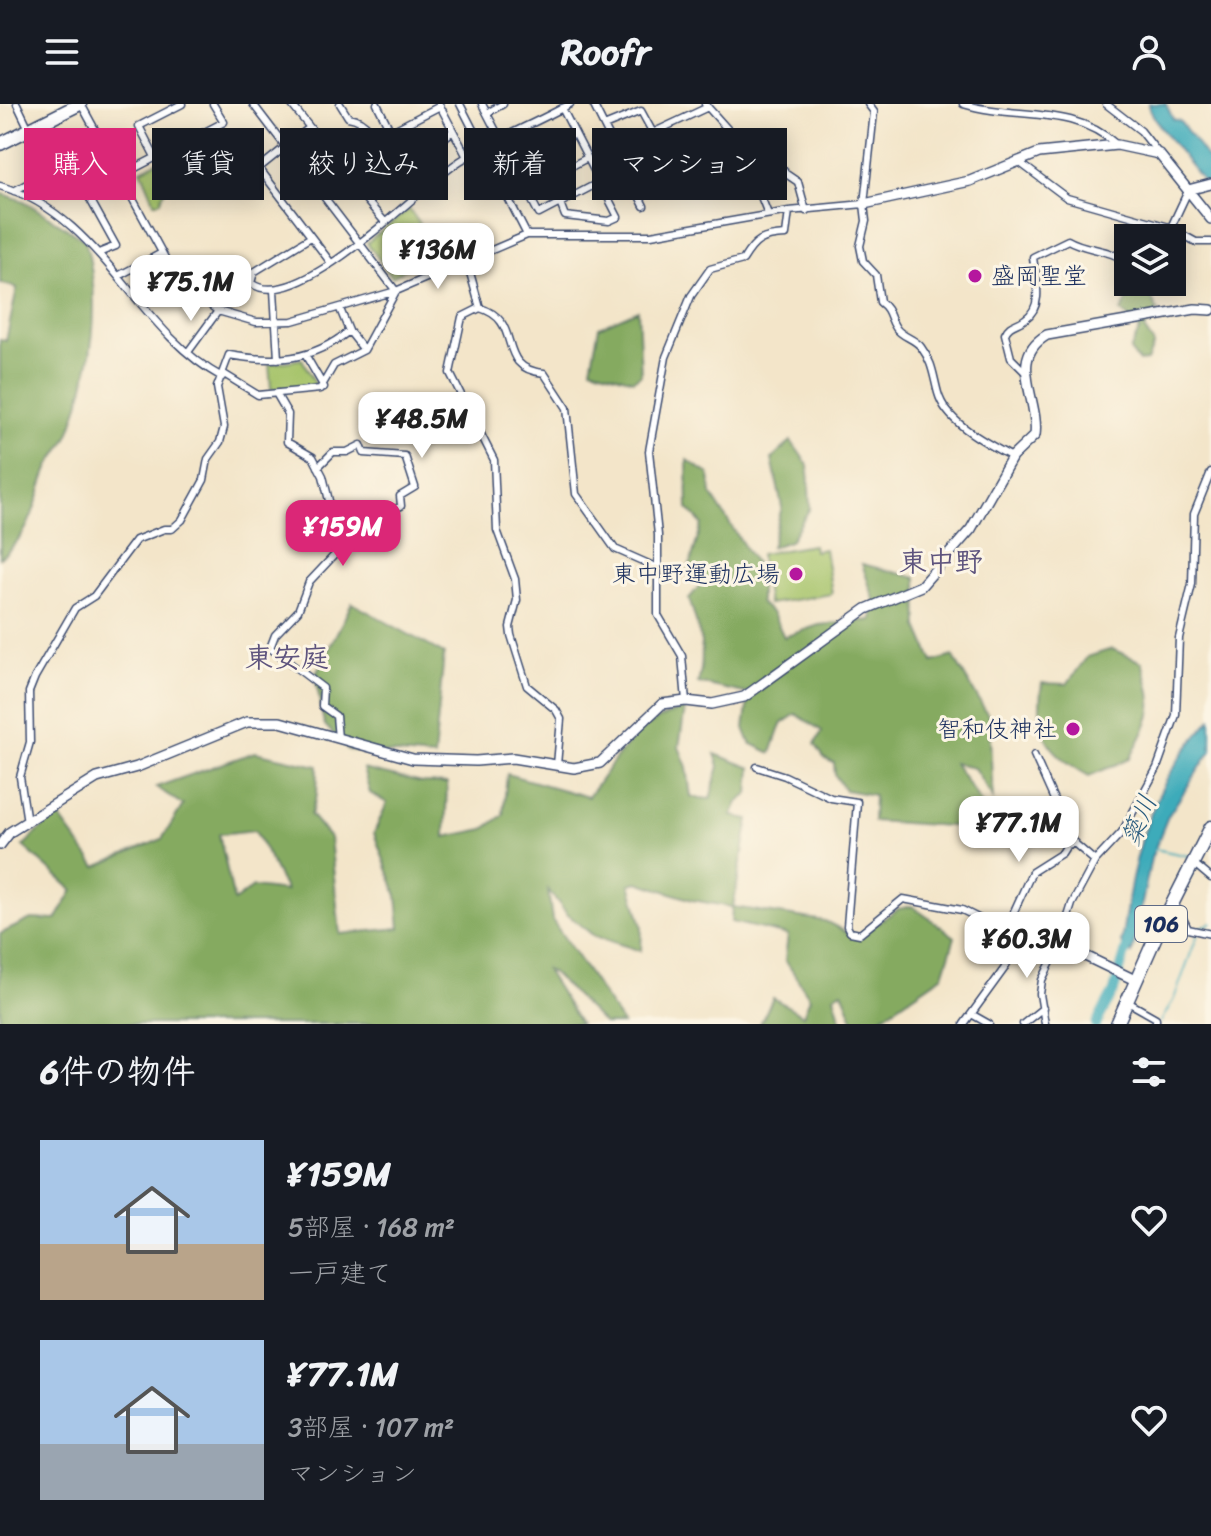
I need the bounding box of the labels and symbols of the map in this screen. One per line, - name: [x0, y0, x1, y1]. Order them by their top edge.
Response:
- pin: ¥136M: [382, 223, 494, 291]
- pin: ¥75.1M: [126, 255, 256, 323]
- place label: 盛岡聖堂: [991, 255, 1087, 297]
- marker: 盛岡聖堂: [966, 267, 984, 285]
- pin: ¥48.5M: [357, 392, 487, 460]
- pin: ¥159M: [287, 500, 399, 568]
- district label: 東中野: [899, 537, 983, 586]
- place label: 東中野運動広場: [612, 553, 780, 595]
- marker: 東中野運動広場: [787, 565, 805, 583]
- district label: 東安庭: [245, 633, 329, 682]
- place label: 智和伎神社: [937, 708, 1057, 750]
- marker: 智和伎神社: [1064, 720, 1082, 738]
- water label: 簗川: [1108, 787, 1170, 853]
- pin: ¥77.1M: [954, 796, 1084, 864]
- road number: 106: [1135, 906, 1187, 942]
- pin: ¥60.3M: [962, 912, 1092, 980]

